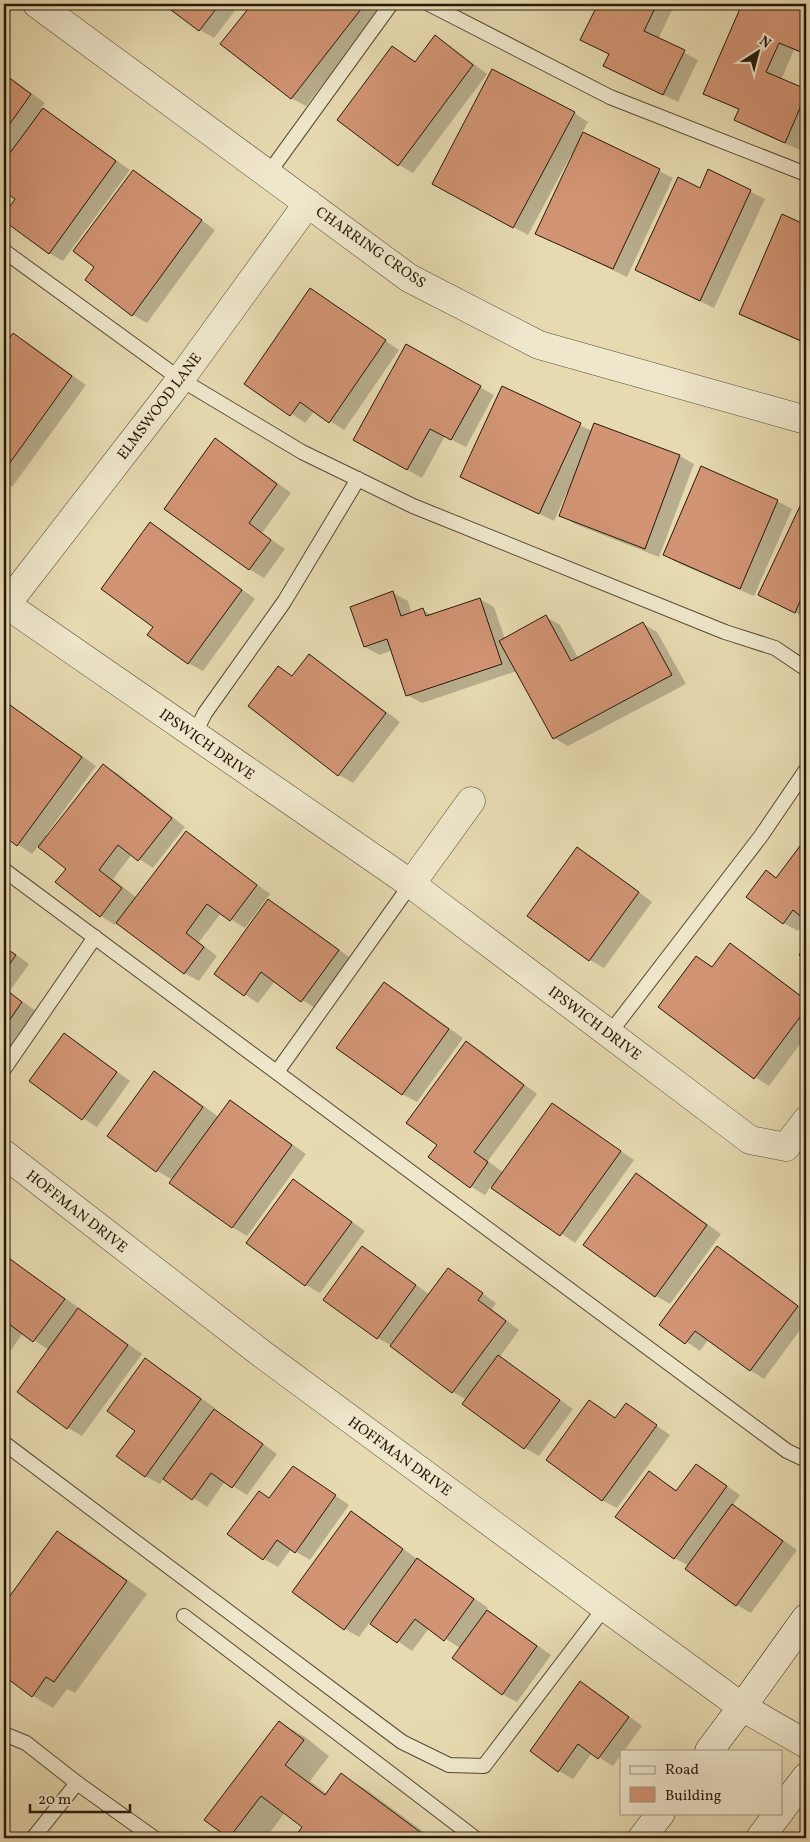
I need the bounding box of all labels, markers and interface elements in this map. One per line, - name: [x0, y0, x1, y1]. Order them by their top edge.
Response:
- north arrow: [732, 28, 782, 78]
- text: N: [755, 32, 774, 53]
- street label: CHARRING CROSS: [311, 202, 429, 294]
- street label: ELMSWOOD LANE: [113, 349, 207, 465]
- street label: IPSWICH DRIVE: [154, 704, 258, 786]
- street label: IPSWICH DRIVE: [543, 982, 645, 1066]
- street label: HOFFMAN DRIVE: [21, 1166, 131, 1258]
- street label: HOFFMAN DRIVE: [343, 1412, 455, 1502]
- legend: [620, 1750, 782, 1814]
- text: Road: [665, 1760, 699, 1781]
- scale bar: [30, 1782, 130, 1814]
- text: Building: [665, 1786, 722, 1807]
- text: 20 m: [38, 1790, 71, 1811]

